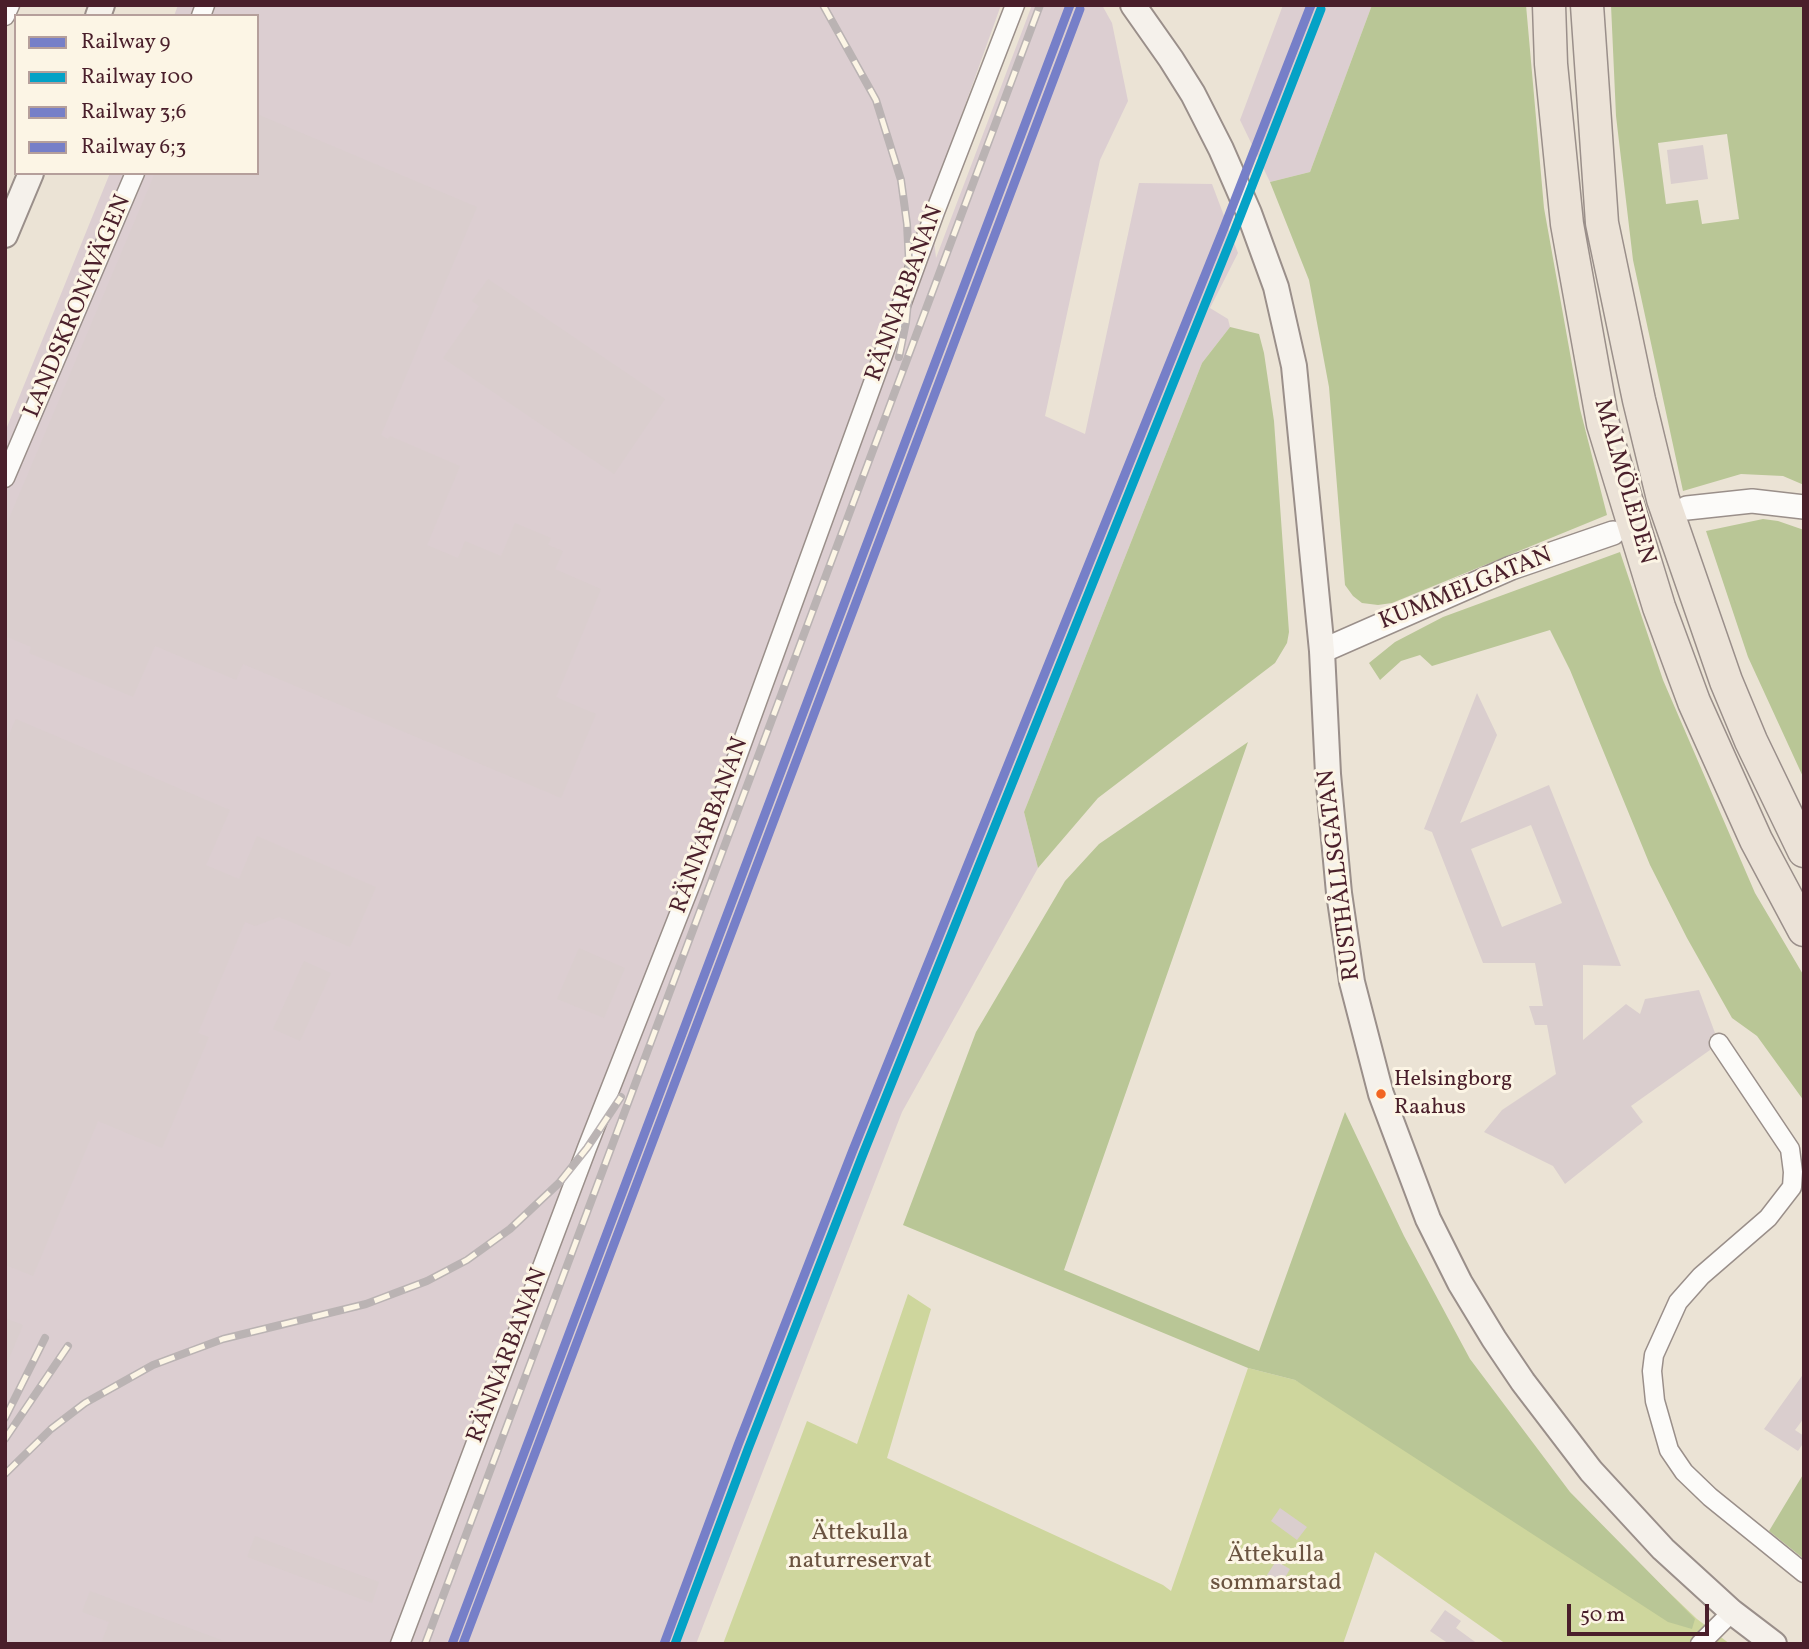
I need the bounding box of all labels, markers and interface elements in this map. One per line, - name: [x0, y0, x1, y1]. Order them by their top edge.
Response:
- legend: [14, 14, 259, 175]
- text: Railway 9: [81, 28, 170, 57]
- text: Railway 100: [81, 63, 193, 92]
- text: Railway 3;6: [81, 98, 186, 127]
- text: Railway 6;3: [81, 133, 186, 162]
- street label: LANDSKRONAVÄGEN: [19, 191, 139, 423]
- street label: RÄNNARBANAN: [861, 202, 951, 386]
- street label: MALMÖLEDEN: [1586, 396, 1660, 568]
- street label: KUMMELGATAN: [1376, 542, 1556, 638]
- street label: RÄNNARBANAN: [666, 734, 756, 918]
- street label: RUSTHÅLLSGATAN: [1314, 768, 1368, 982]
- place label: Helsingborg Raahus: [1394, 1068, 1512, 1120]
- marker: Helsingborg Raahus: [1374, 1087, 1388, 1101]
- street label: RÄNNARBANAN: [462, 1265, 556, 1447]
- park label: Ättekulla naturreservat: [788, 1521, 932, 1577]
- park label: Ättekulla sommarstad: [1210, 1543, 1342, 1599]
- scale bar: [1571, 1590, 1713, 1634]
- text: 50 m: [1580, 1601, 1625, 1630]

